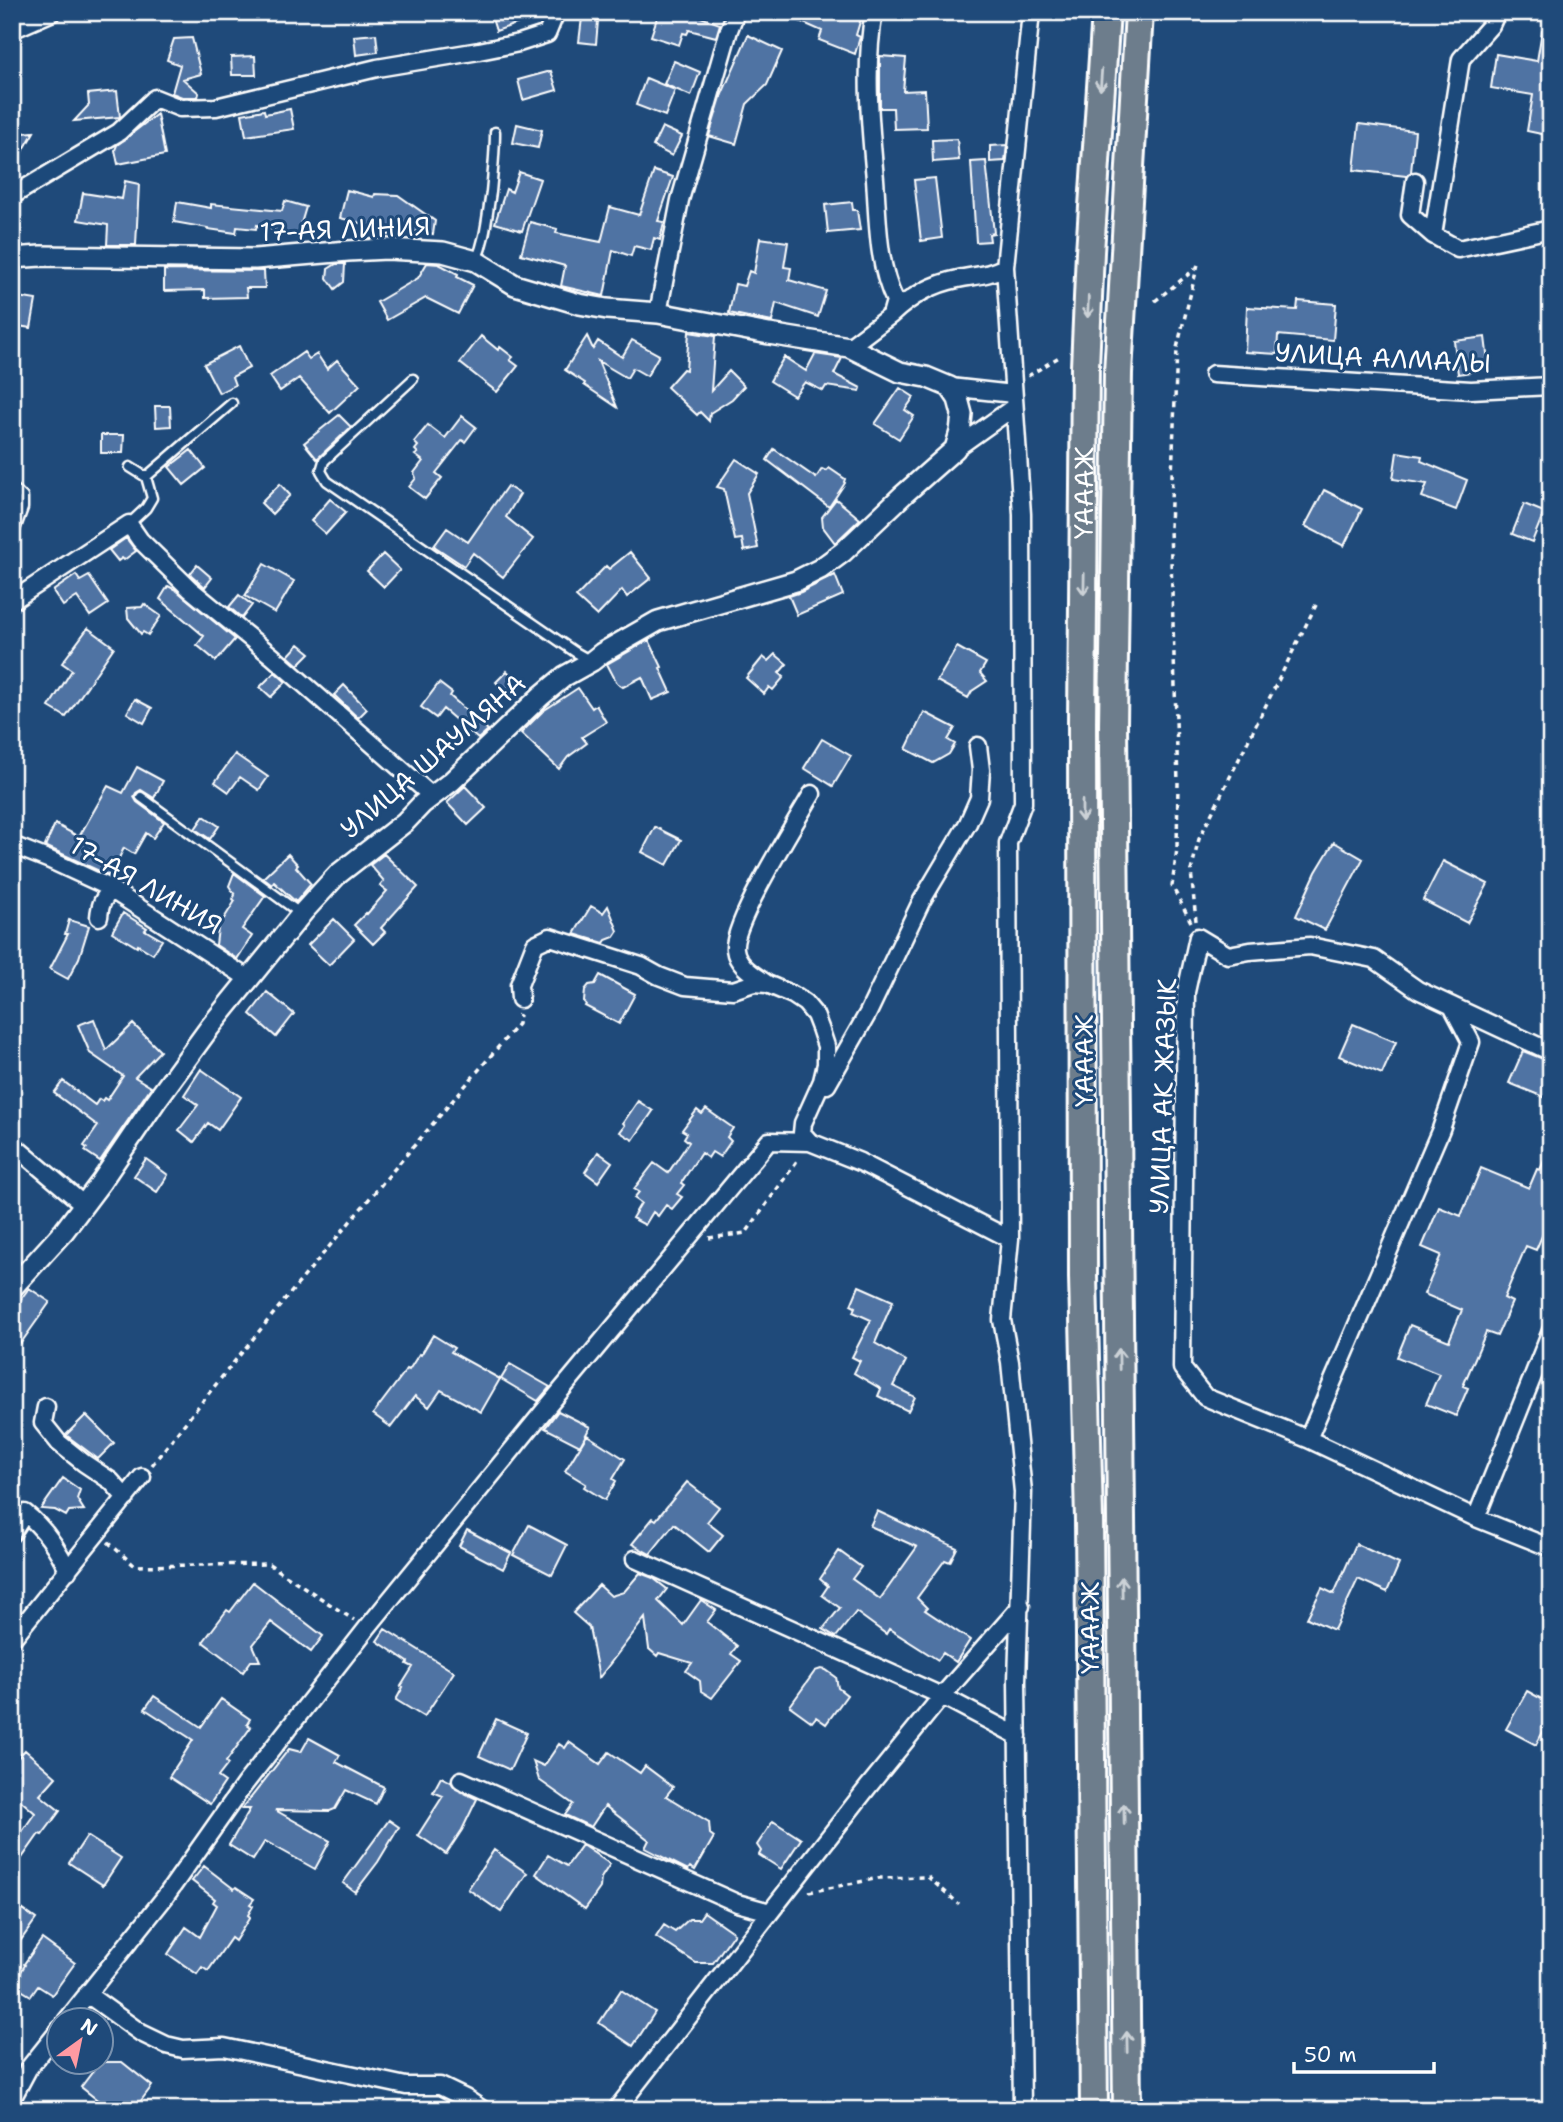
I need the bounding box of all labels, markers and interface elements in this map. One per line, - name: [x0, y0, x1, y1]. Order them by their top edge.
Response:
- one-way arrow: [1094, 69, 1107, 91]
- street label: 17-АЯ ЛИНИЯ: [259, 208, 431, 249]
- one-way arrow: [1081, 296, 1094, 319]
- street label: УЛИЦА АЛМАЛЫ: [1274, 334, 1492, 381]
- street label: ҮАААЖ: [1066, 447, 1101, 539]
- one-way arrow: [1077, 572, 1090, 595]
- street label: УЛИЦА ШАУМЯНА: [333, 665, 533, 846]
- one-way arrow: [1075, 800, 1089, 823]
- street label: 17-АЯ ЛИНИЯ: [64, 827, 229, 942]
- street label: УЛИЦА АК ЖАЗЫК: [1141, 977, 1184, 1215]
- street label: ҮАААЖ: [1066, 1015, 1101, 1107]
- one-way arrow: [1112, 1348, 1126, 1371]
- one-way arrow: [1115, 1575, 1128, 1598]
- street label: ҮАААЖ: [1072, 1582, 1107, 1674]
- one-way arrow: [1117, 1803, 1131, 1826]
- north arrow: [46, 2007, 116, 2076]
- text: N: [76, 2013, 102, 2042]
- one-way arrow: [1120, 2030, 1133, 2053]
- scale bar: [1294, 2031, 1434, 2075]
- text: 50 m: [1304, 2041, 1357, 2069]

